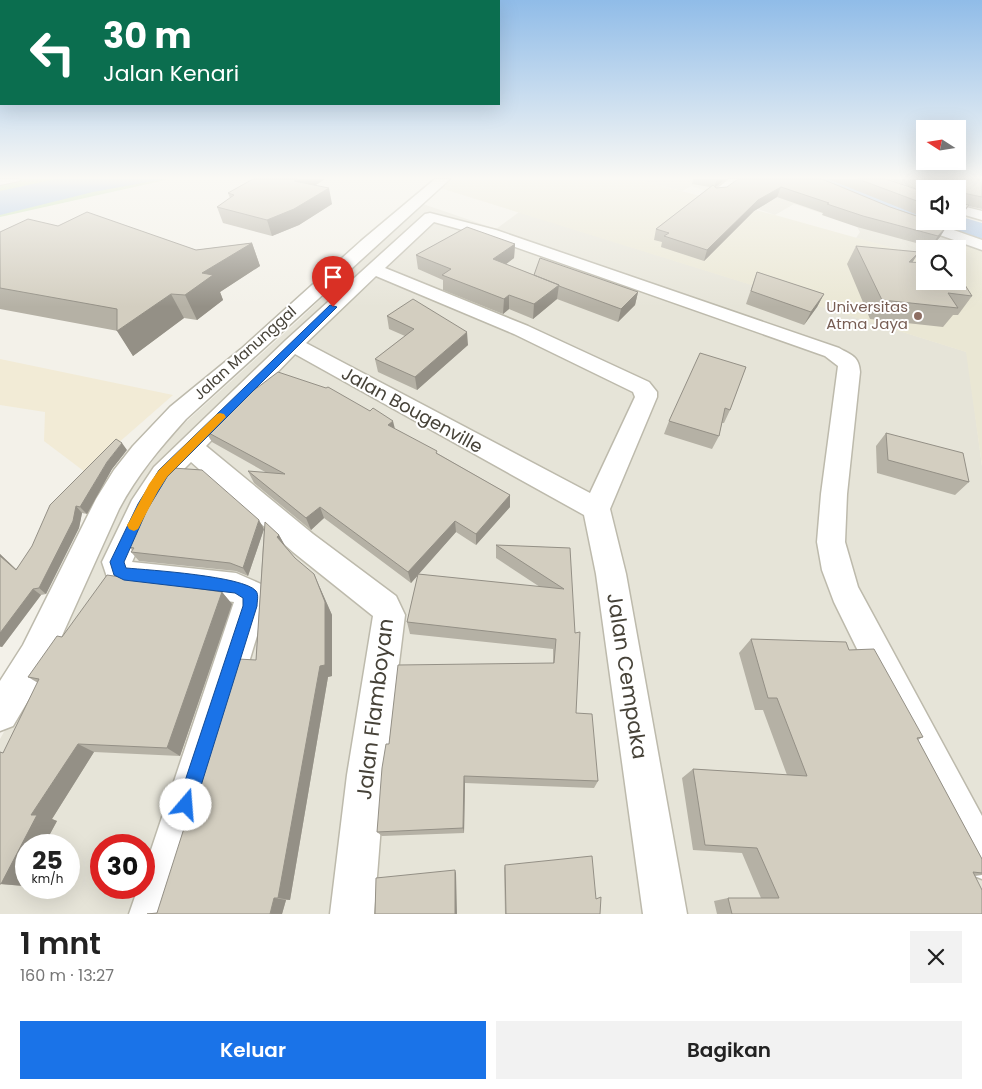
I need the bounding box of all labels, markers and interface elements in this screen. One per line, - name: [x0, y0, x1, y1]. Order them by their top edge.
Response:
- text: 30 m: [103, 11, 191, 60]
- icon: left: [20, 20, 85, 85]
- text: Jalan Kenari: [103, 58, 239, 89]
- north arrow: [916, 120, 966, 170]
- map controls: [916, 120, 966, 290]
- button: sound: [916, 180, 966, 230]
- button: search: [916, 240, 966, 290]
- pin: [312, 256, 354, 307]
- icon: arrive: [319, 263, 347, 291]
- place label: Universitas Atma Jaya: [826, 296, 908, 334]
- street label: Jalan Manunggal: [189, 301, 301, 404]
- marker: Universitas Atma Jaya: [912, 310, 924, 322]
- street label: Jalan Bougenville: [337, 360, 487, 459]
- street label: Jalan Cempaka: [600, 591, 655, 761]
- street label: Jalan Flamboyan: [349, 617, 400, 801]
- position arrow: [159, 778, 211, 830]
- speed limit sign: 30: [90, 834, 155, 899]
- text: 25: [32, 843, 63, 878]
- text: km/h: [32, 870, 63, 887]
- text: 1 mnt: [20, 922, 101, 965]
- button: close: [910, 931, 962, 983]
- text: 160 m · 13:27: [20, 964, 114, 987]
- button: Keluar: [20, 1021, 486, 1079]
- button: Bagikan: [496, 1021, 962, 1079]

